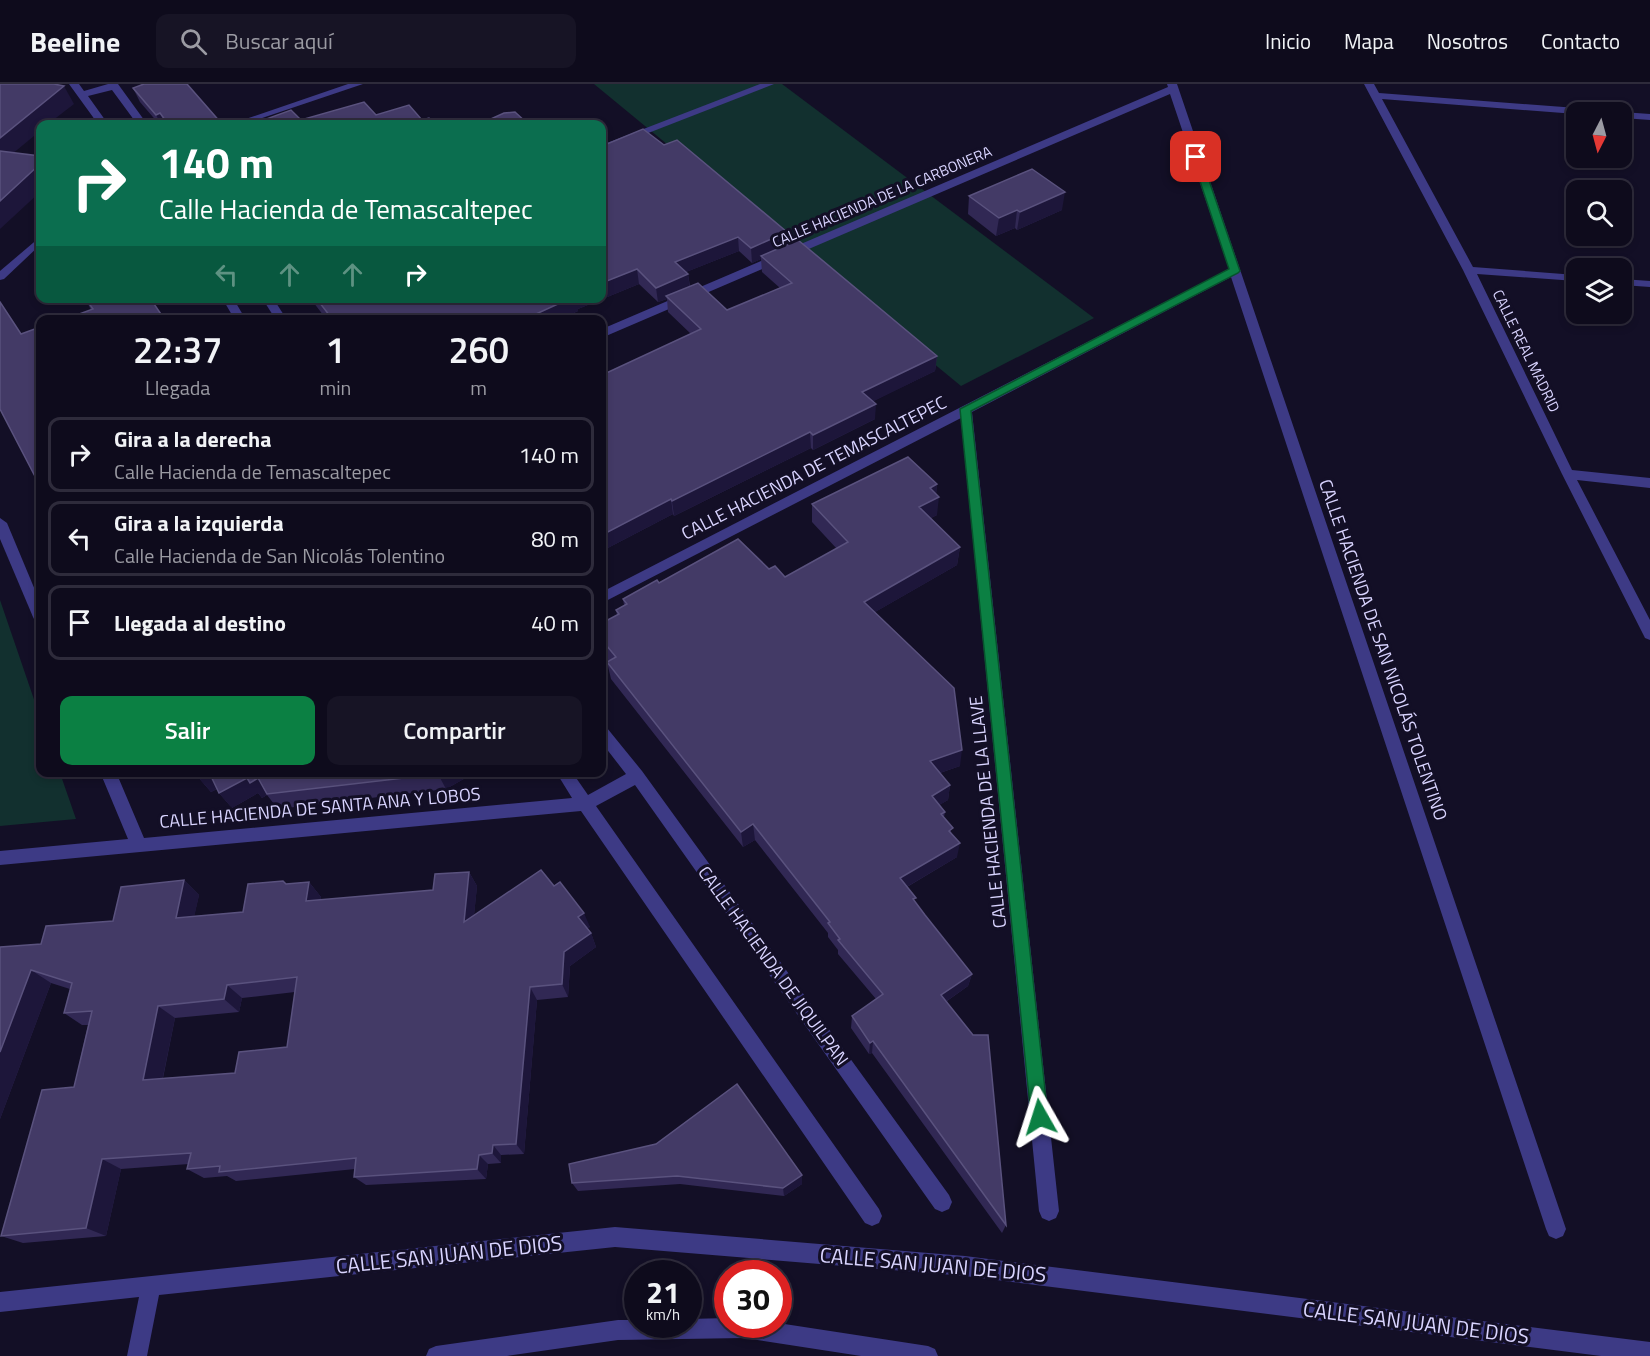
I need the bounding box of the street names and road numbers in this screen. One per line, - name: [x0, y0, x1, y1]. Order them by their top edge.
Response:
- street label: CALLE HACIENDA DE LA CARBONERA: [768, 140, 995, 253]
- street label: CALLE REAL MADRID: [1487, 286, 1566, 416]
- street label: CALLE HACIENDA DE TEMASCALTEPEC: [677, 389, 951, 546]
- street label: CALLE HACIENDA DE SAN NICOLÁS TOLENTINO: [1312, 476, 1455, 824]
- street label: CALLE HACIENDA DE LA LLAVE: [962, 695, 1013, 930]
- street label: CALLE HACIENDA DE SANTA ANA Y LOBOS: [158, 780, 482, 835]
- street label: CALLE HACIENDA DE JIQUILPAN: [692, 860, 855, 1071]
- street label: CALLE SAN JUAN DE DIOS: [334, 1226, 564, 1282]
- street label: CALLE SAN JUAN DE DIOS: [818, 1238, 1048, 1290]
- street label: CALLE SAN JUAN DE DIOS: [1301, 1292, 1531, 1352]

